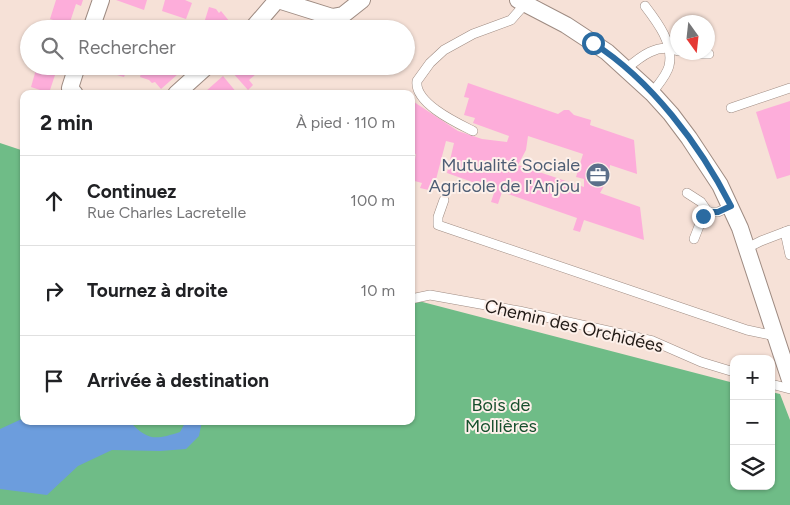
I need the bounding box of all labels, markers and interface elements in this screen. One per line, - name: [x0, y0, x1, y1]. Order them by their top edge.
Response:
- north arrow: [670, 15, 715, 60]
- search box: [20, 20, 415, 75]
- route start: [582, 32, 605, 55]
- icon: search: [38, 34, 66, 62]
- text: Rechercher: [78, 36, 176, 59]
- text: 2 min: [40, 110, 93, 135]
- text: À pied · 110 m: [296, 113, 395, 132]
- place label: Mutualité Sociale Agricole de l'Anjou: [429, 154, 580, 197]
- office icon: Mutualité Sociale Agricole de l'Anjou: [585, 162, 611, 188]
- text: Continuez: [87, 180, 176, 203]
- icon: ahead: [40, 187, 68, 215]
- text: 100 m: [350, 191, 395, 210]
- text: Rue Charles Lacretelle: [87, 203, 246, 222]
- route end: [692, 205, 715, 228]
- icon: right: [40, 277, 68, 305]
- text: Tournez à droite: [87, 279, 228, 302]
- text: 10 m: [361, 281, 395, 300]
- street label: Chemin des Orchidées: [483, 295, 665, 357]
- map controls: [730, 355, 775, 490]
- button: +: [730, 355, 775, 400]
- icon: arrive: [40, 367, 68, 395]
- text: Arrivée à destination: [87, 369, 269, 392]
- park label: Bois de Mollières: [465, 394, 537, 437]
- button: −: [730, 400, 775, 445]
- button: layers: [730, 445, 775, 490]

